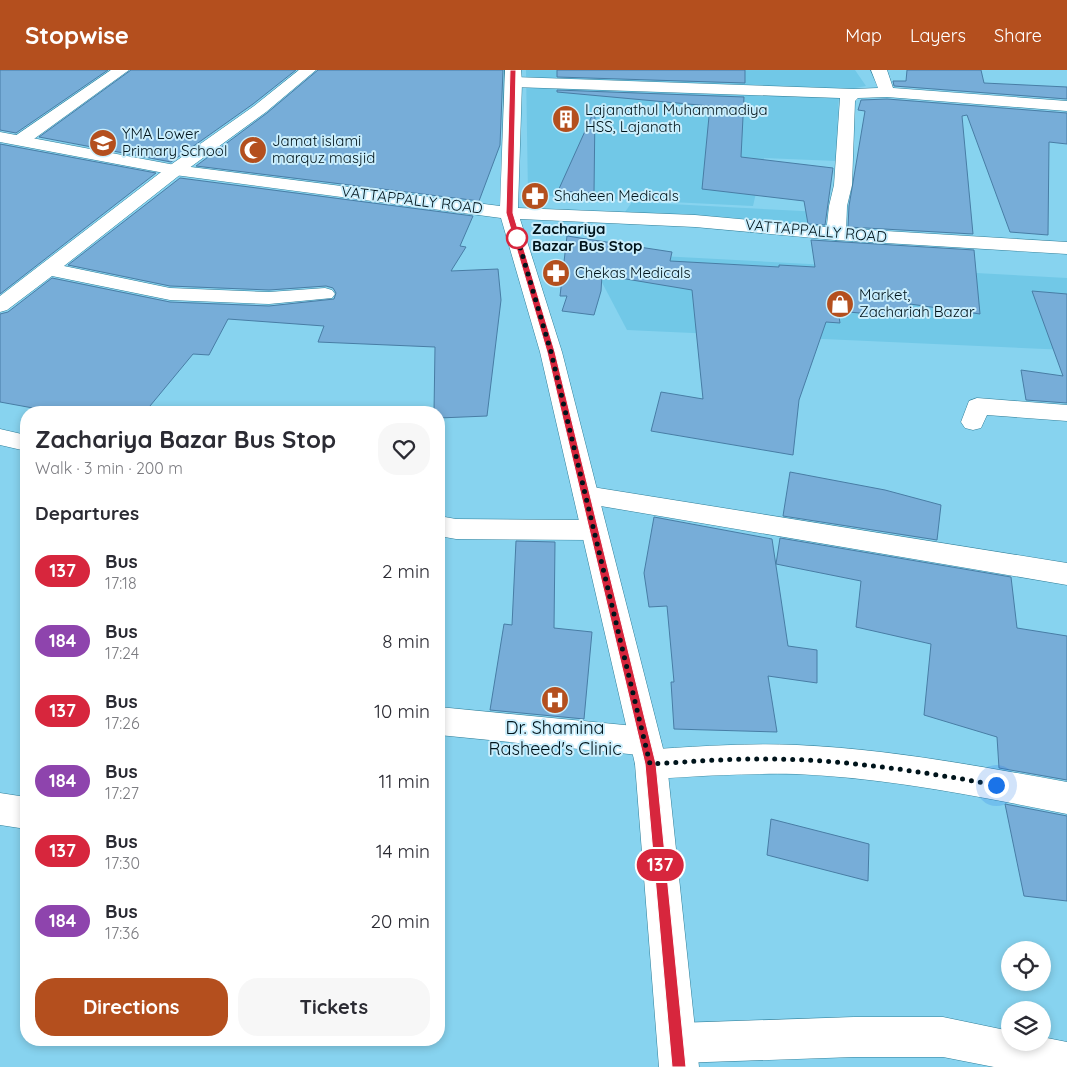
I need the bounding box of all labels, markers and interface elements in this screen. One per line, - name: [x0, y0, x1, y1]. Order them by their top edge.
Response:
- text: Stopwise: [25, 20, 129, 50]
- text: Map: [845, 24, 882, 47]
- text: Layers: [910, 24, 966, 47]
- text: Share: [994, 24, 1042, 47]
- place label: Lajanathul Muhammadiya HSS, Lajanath: [585, 100, 768, 136]
- building icon: Lajanathul Muhammadiya HSS, Lajanath: [551, 104, 581, 134]
- place label: YMA Lower Primary School: [122, 124, 227, 160]
- school or university icon: YMA Lower Primary School: [88, 128, 118, 158]
- place label: Jamat islami marquz masjid: [272, 131, 375, 167]
- mosque icon: Jamat islami marquz masjid: [238, 135, 268, 165]
- street label: VATTAPPALLY ROAD: [340, 181, 484, 218]
- pharmacy icon: Shaheen Medicals: [520, 181, 550, 211]
- place label: Shaheen Medicals: [554, 186, 679, 205]
- street label: VATTAPPALLY ROAD: [744, 215, 888, 246]
- place label: Zachariya Bazar Bus Stop: [532, 219, 643, 255]
- marker: Zachariya Bazar Bus Stop: [506, 227, 528, 249]
- pharmacy icon: Chekas Medicals: [541, 258, 571, 288]
- place label: Chekas Medicals: [575, 263, 691, 282]
- place label: Market, Zachariah Bazar: [859, 285, 975, 321]
- shop icon: Market, Zachariah Bazar: [825, 289, 855, 319]
- button: heart: [378, 423, 430, 475]
- text: Zachariya Bazar Bus Stop: [35, 424, 336, 454]
- text: Walk · 3 min · 200 m: [35, 458, 183, 478]
- text: Departures: [35, 501, 139, 525]
- text: Bus: [105, 549, 138, 573]
- text: 137: [49, 559, 76, 582]
- text: 2 min: [382, 559, 430, 583]
- text: 17:18: [105, 573, 137, 593]
- text: Bus: [105, 619, 138, 643]
- text: 184: [49, 629, 76, 652]
- text: 8 min: [382, 629, 430, 653]
- text: 17:24: [105, 643, 139, 663]
- hospital icon: Dr. Shamina Rasheed's Clinic: [540, 685, 570, 715]
- text: Bus: [105, 689, 138, 713]
- text: 137: [49, 699, 76, 722]
- text: 10 min: [374, 699, 430, 723]
- text: 17:26: [105, 713, 140, 733]
- place label: Dr. Shamina Rasheed's Clinic: [488, 716, 622, 760]
- text: Bus: [105, 759, 138, 783]
- text: 184: [49, 769, 76, 792]
- text: 11 min: [378, 769, 430, 793]
- your location: [984, 773, 1009, 798]
- text: 17:27: [105, 783, 139, 803]
- text: Bus: [105, 829, 138, 853]
- text: 137: [49, 839, 76, 862]
- text: 14 min: [376, 839, 430, 863]
- line badge: 137: [631, 849, 689, 881]
- text: 17:30: [105, 853, 140, 873]
- text: 137: [647, 853, 673, 876]
- text: Bus: [105, 899, 138, 923]
- text: 184: [49, 909, 76, 932]
- text: 20 min: [371, 909, 430, 933]
- text: 17:36: [105, 923, 139, 943]
- map controls: [1001, 941, 1051, 1051]
- button: locate: [1001, 941, 1051, 991]
- button: Directions: [35, 978, 228, 1036]
- button: Tickets: [238, 978, 430, 1036]
- button: layers: [1001, 1001, 1051, 1051]

